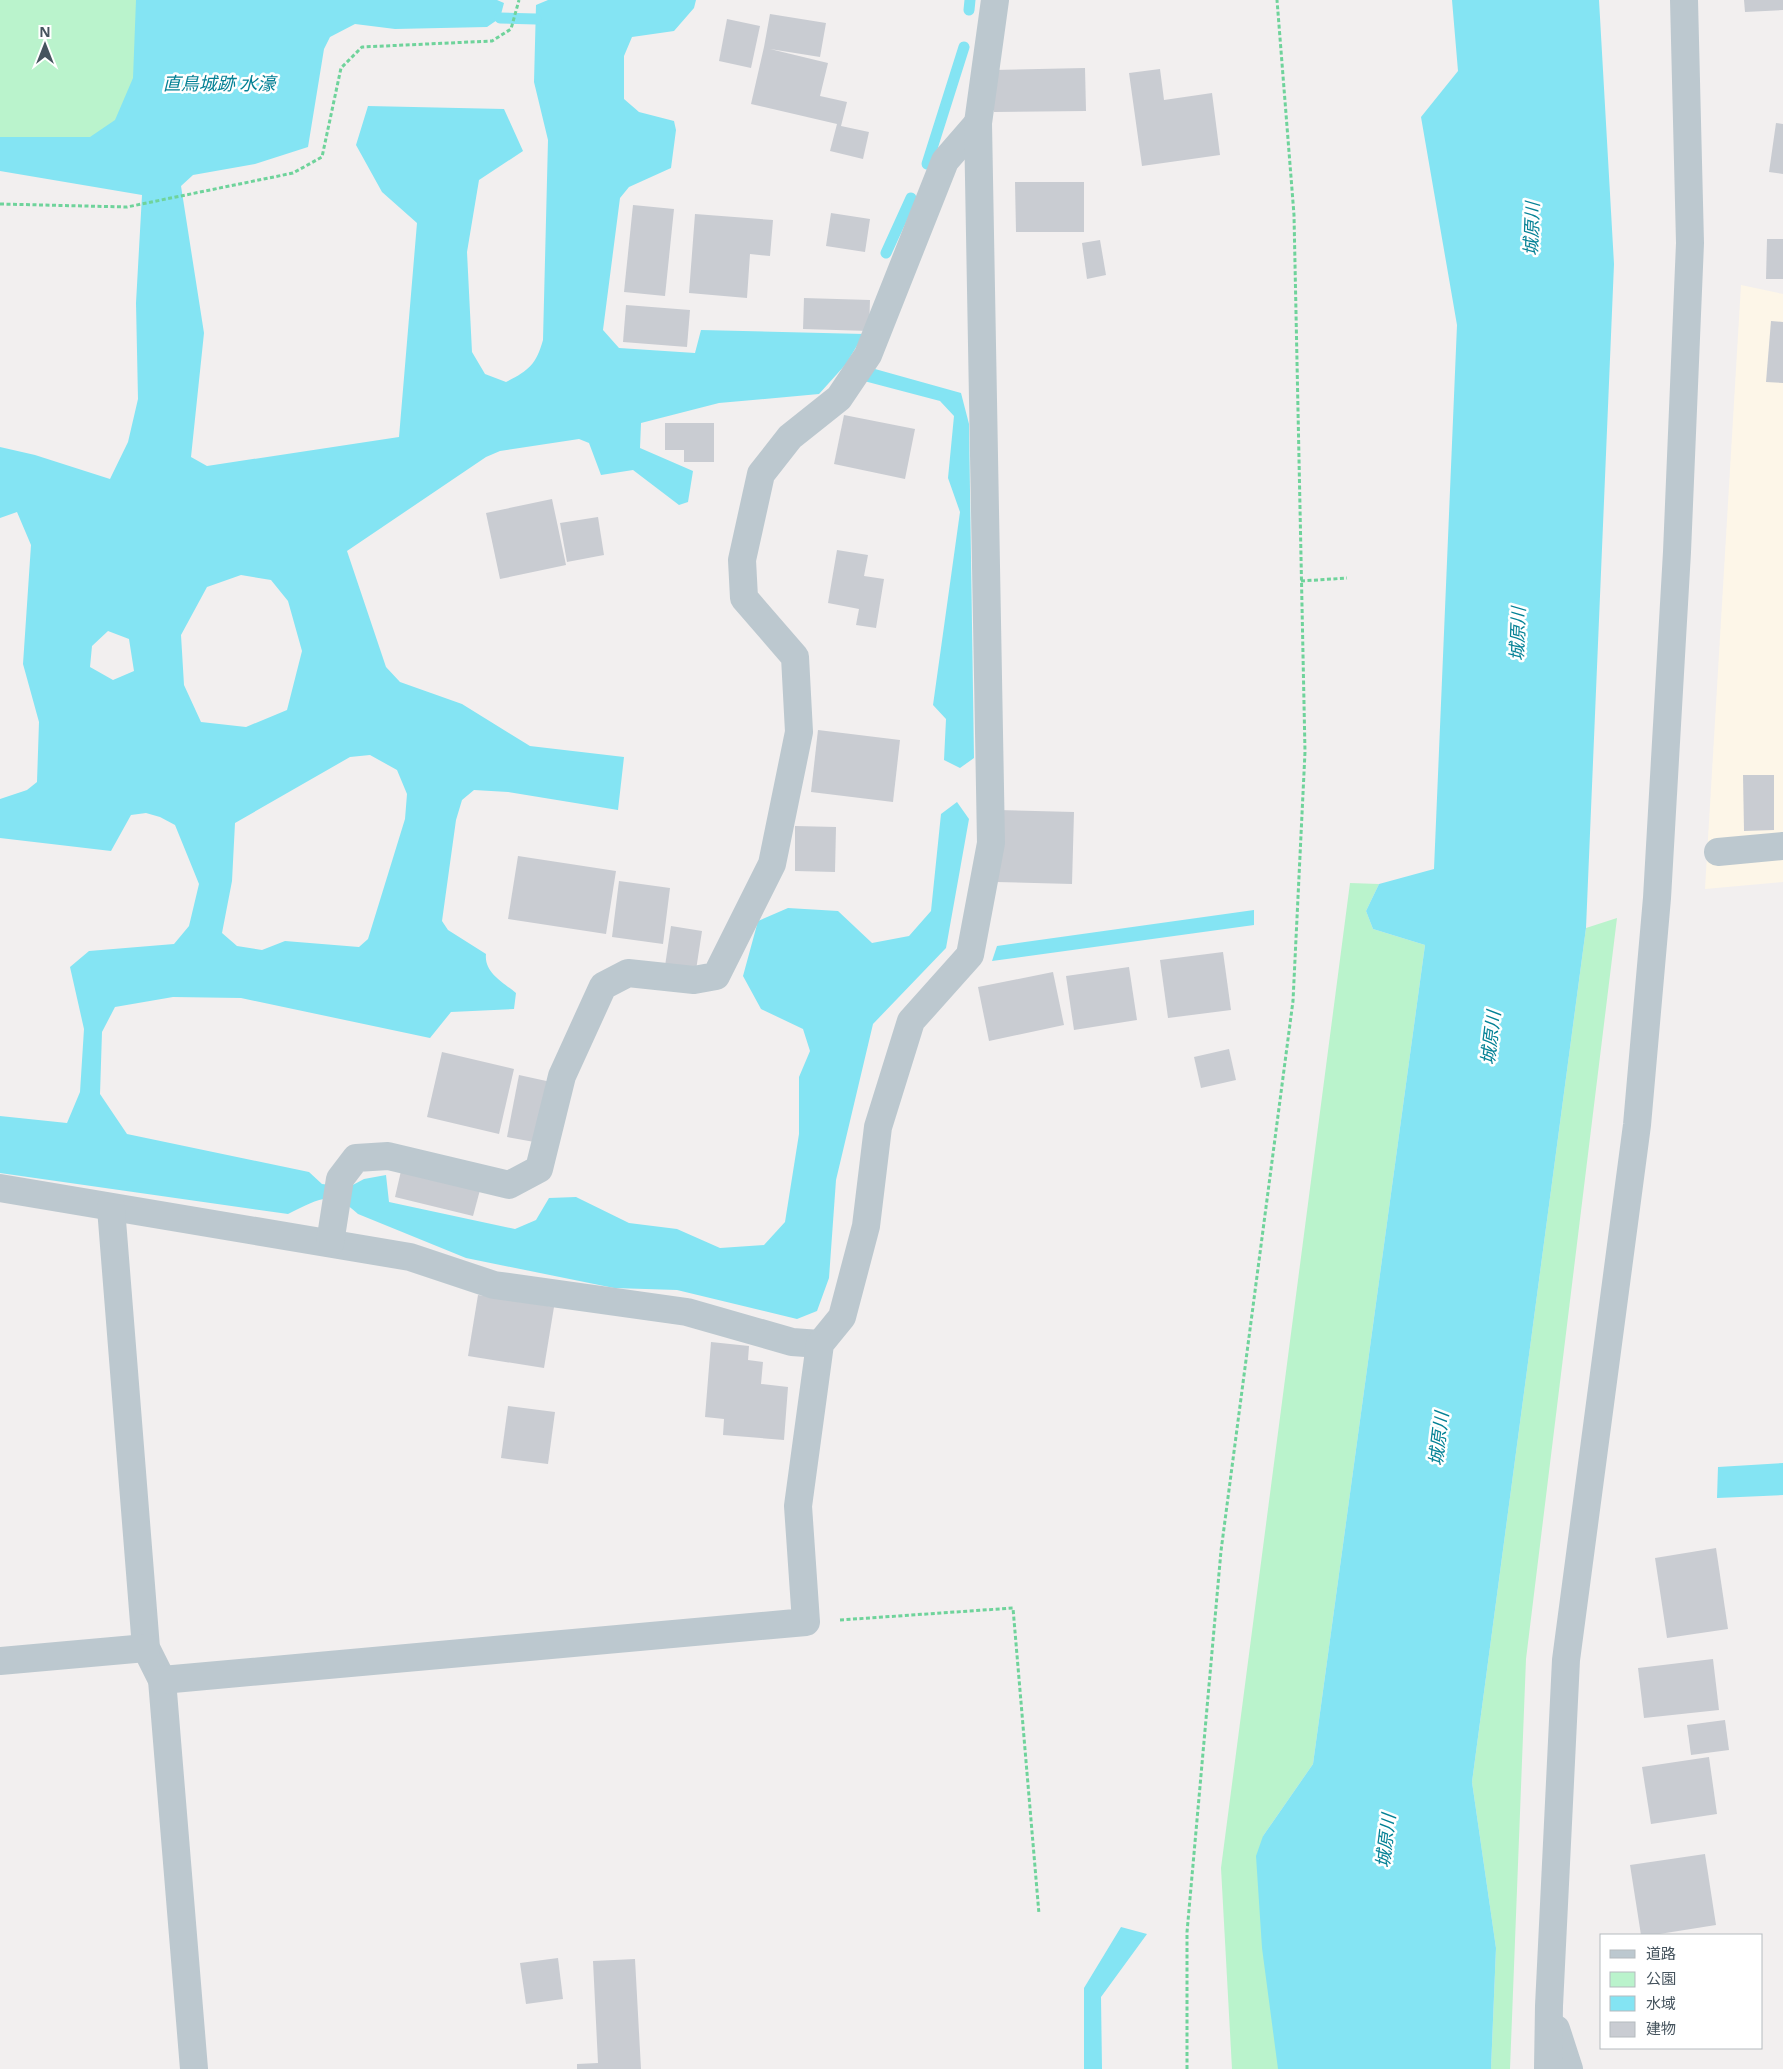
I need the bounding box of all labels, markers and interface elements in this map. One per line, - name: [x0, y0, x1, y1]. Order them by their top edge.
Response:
- north arrow: [20, 20, 70, 70]
- text: N: [39, 22, 51, 41]
- water label: 直鳥城跡 水濠: [163, 71, 278, 95]
- water label: 城原川: [1518, 200, 1544, 256]
- water label: 城原川: [1504, 605, 1530, 661]
- water label: 城原川: [1475, 1008, 1505, 1066]
- water label: 城原川: [1423, 1409, 1453, 1467]
- water label: 城原川: [1370, 1811, 1400, 1869]
- legend: [1600, 1934, 1763, 2049]
- text: 道路: [1646, 1943, 1676, 1963]
- text: 公園: [1646, 1968, 1676, 1988]
- text: 水域: [1646, 1993, 1676, 2013]
- text: 建物: [1646, 2018, 1676, 2038]

